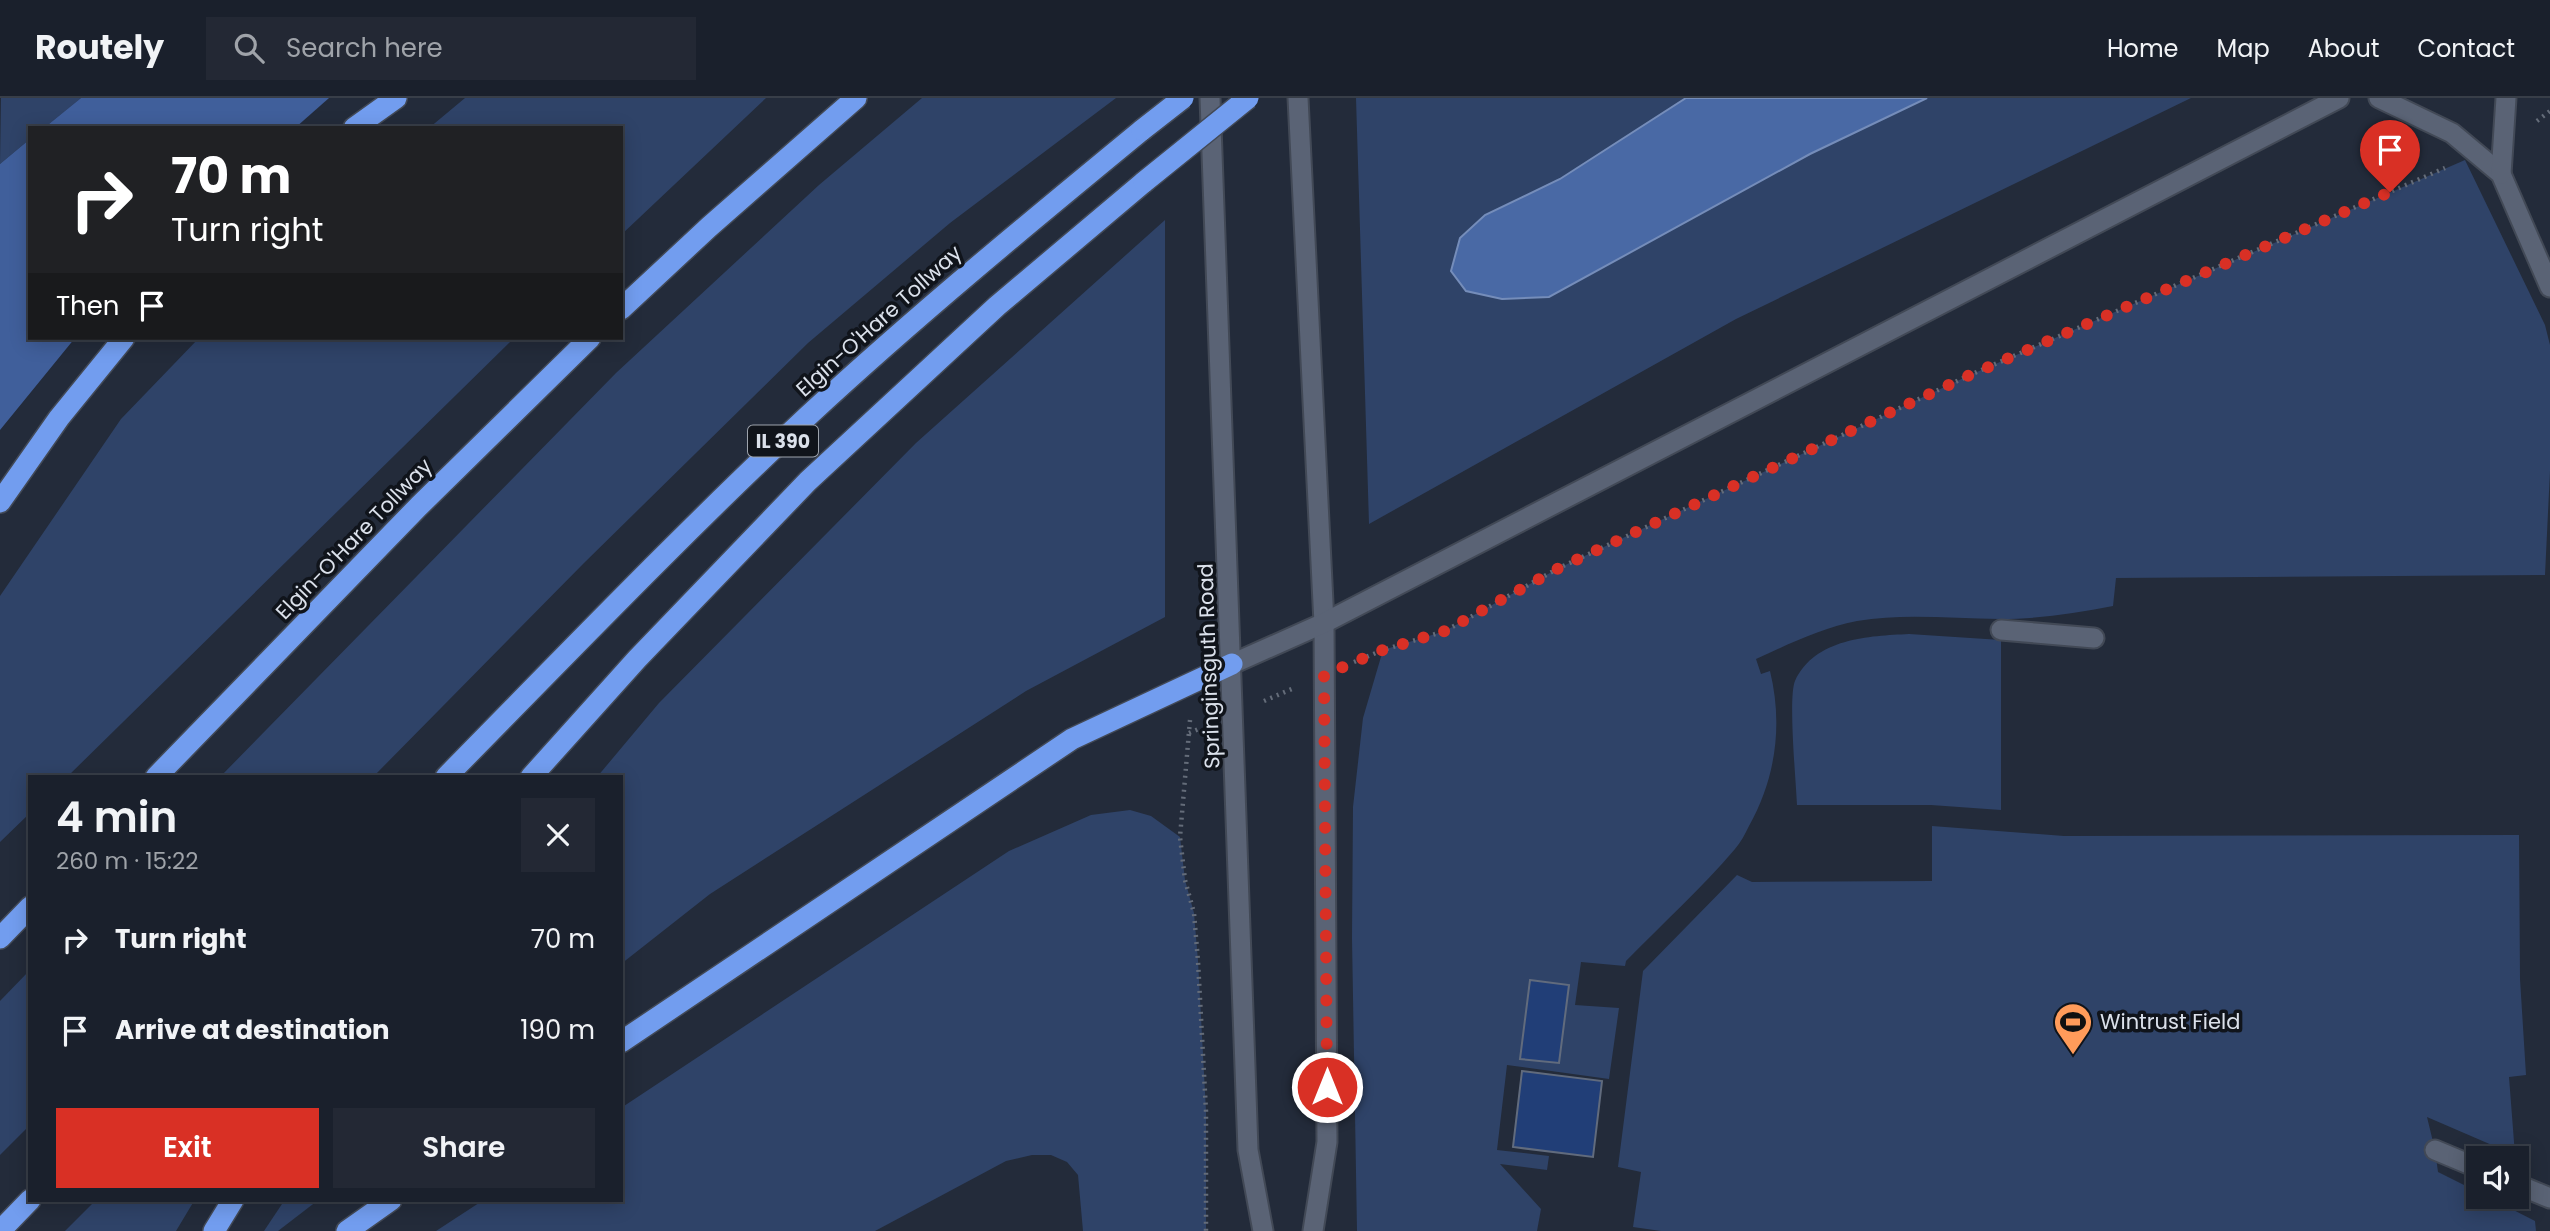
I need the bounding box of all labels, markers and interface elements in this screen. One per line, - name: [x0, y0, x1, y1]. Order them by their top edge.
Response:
- search box: [206, 17, 696, 80]
- text: Routely: [35, 24, 164, 71]
- icon: search: [230, 29, 268, 67]
- text: Search here: [286, 30, 443, 66]
- text: Home: [2107, 32, 2179, 65]
- text: Map: [2217, 32, 2270, 65]
- text: About: [2308, 32, 2379, 65]
- text: Contact: [2417, 32, 2515, 65]
- pin: [2360, 120, 2420, 192]
- icon: arrive: [2371, 131, 2409, 169]
- text: 70 m: [171, 142, 291, 210]
- icon: right: [56, 154, 147, 245]
- text: Turn right: [171, 207, 323, 252]
- street label: Elgin-O'Hare Tollway: [790, 238, 968, 403]
- icon: arrive: [133, 287, 171, 325]
- text: Then: [56, 288, 119, 324]
- road number: IL 390: [748, 426, 818, 456]
- street label: Elgin-O'Hare Tollway: [269, 452, 438, 626]
- street label: Springinsguth Road: [1190, 563, 1227, 769]
- text: 4 min: [56, 788, 177, 847]
- button: close: [521, 798, 595, 872]
- text: 260 m · 15:22: [56, 845, 198, 877]
- icon: right: [56, 921, 94, 959]
- text: Turn right: [115, 921, 247, 957]
- text: 70 m: [531, 921, 595, 957]
- sports icon: Wintrust Field: [2052, 1001, 2094, 1056]
- place label: Wintrust Field: [2100, 1007, 2240, 1036]
- icon: arrive: [56, 1012, 94, 1050]
- text: Arrive at destination: [115, 1012, 390, 1048]
- text: 190 m: [520, 1012, 595, 1048]
- position arrow: [1290, 1050, 1364, 1124]
- button: Exit: [56, 1108, 319, 1188]
- button: Share: [333, 1108, 595, 1188]
- map controls: [2466, 1146, 2529, 1209]
- button: sound: [2466, 1146, 2529, 1209]

